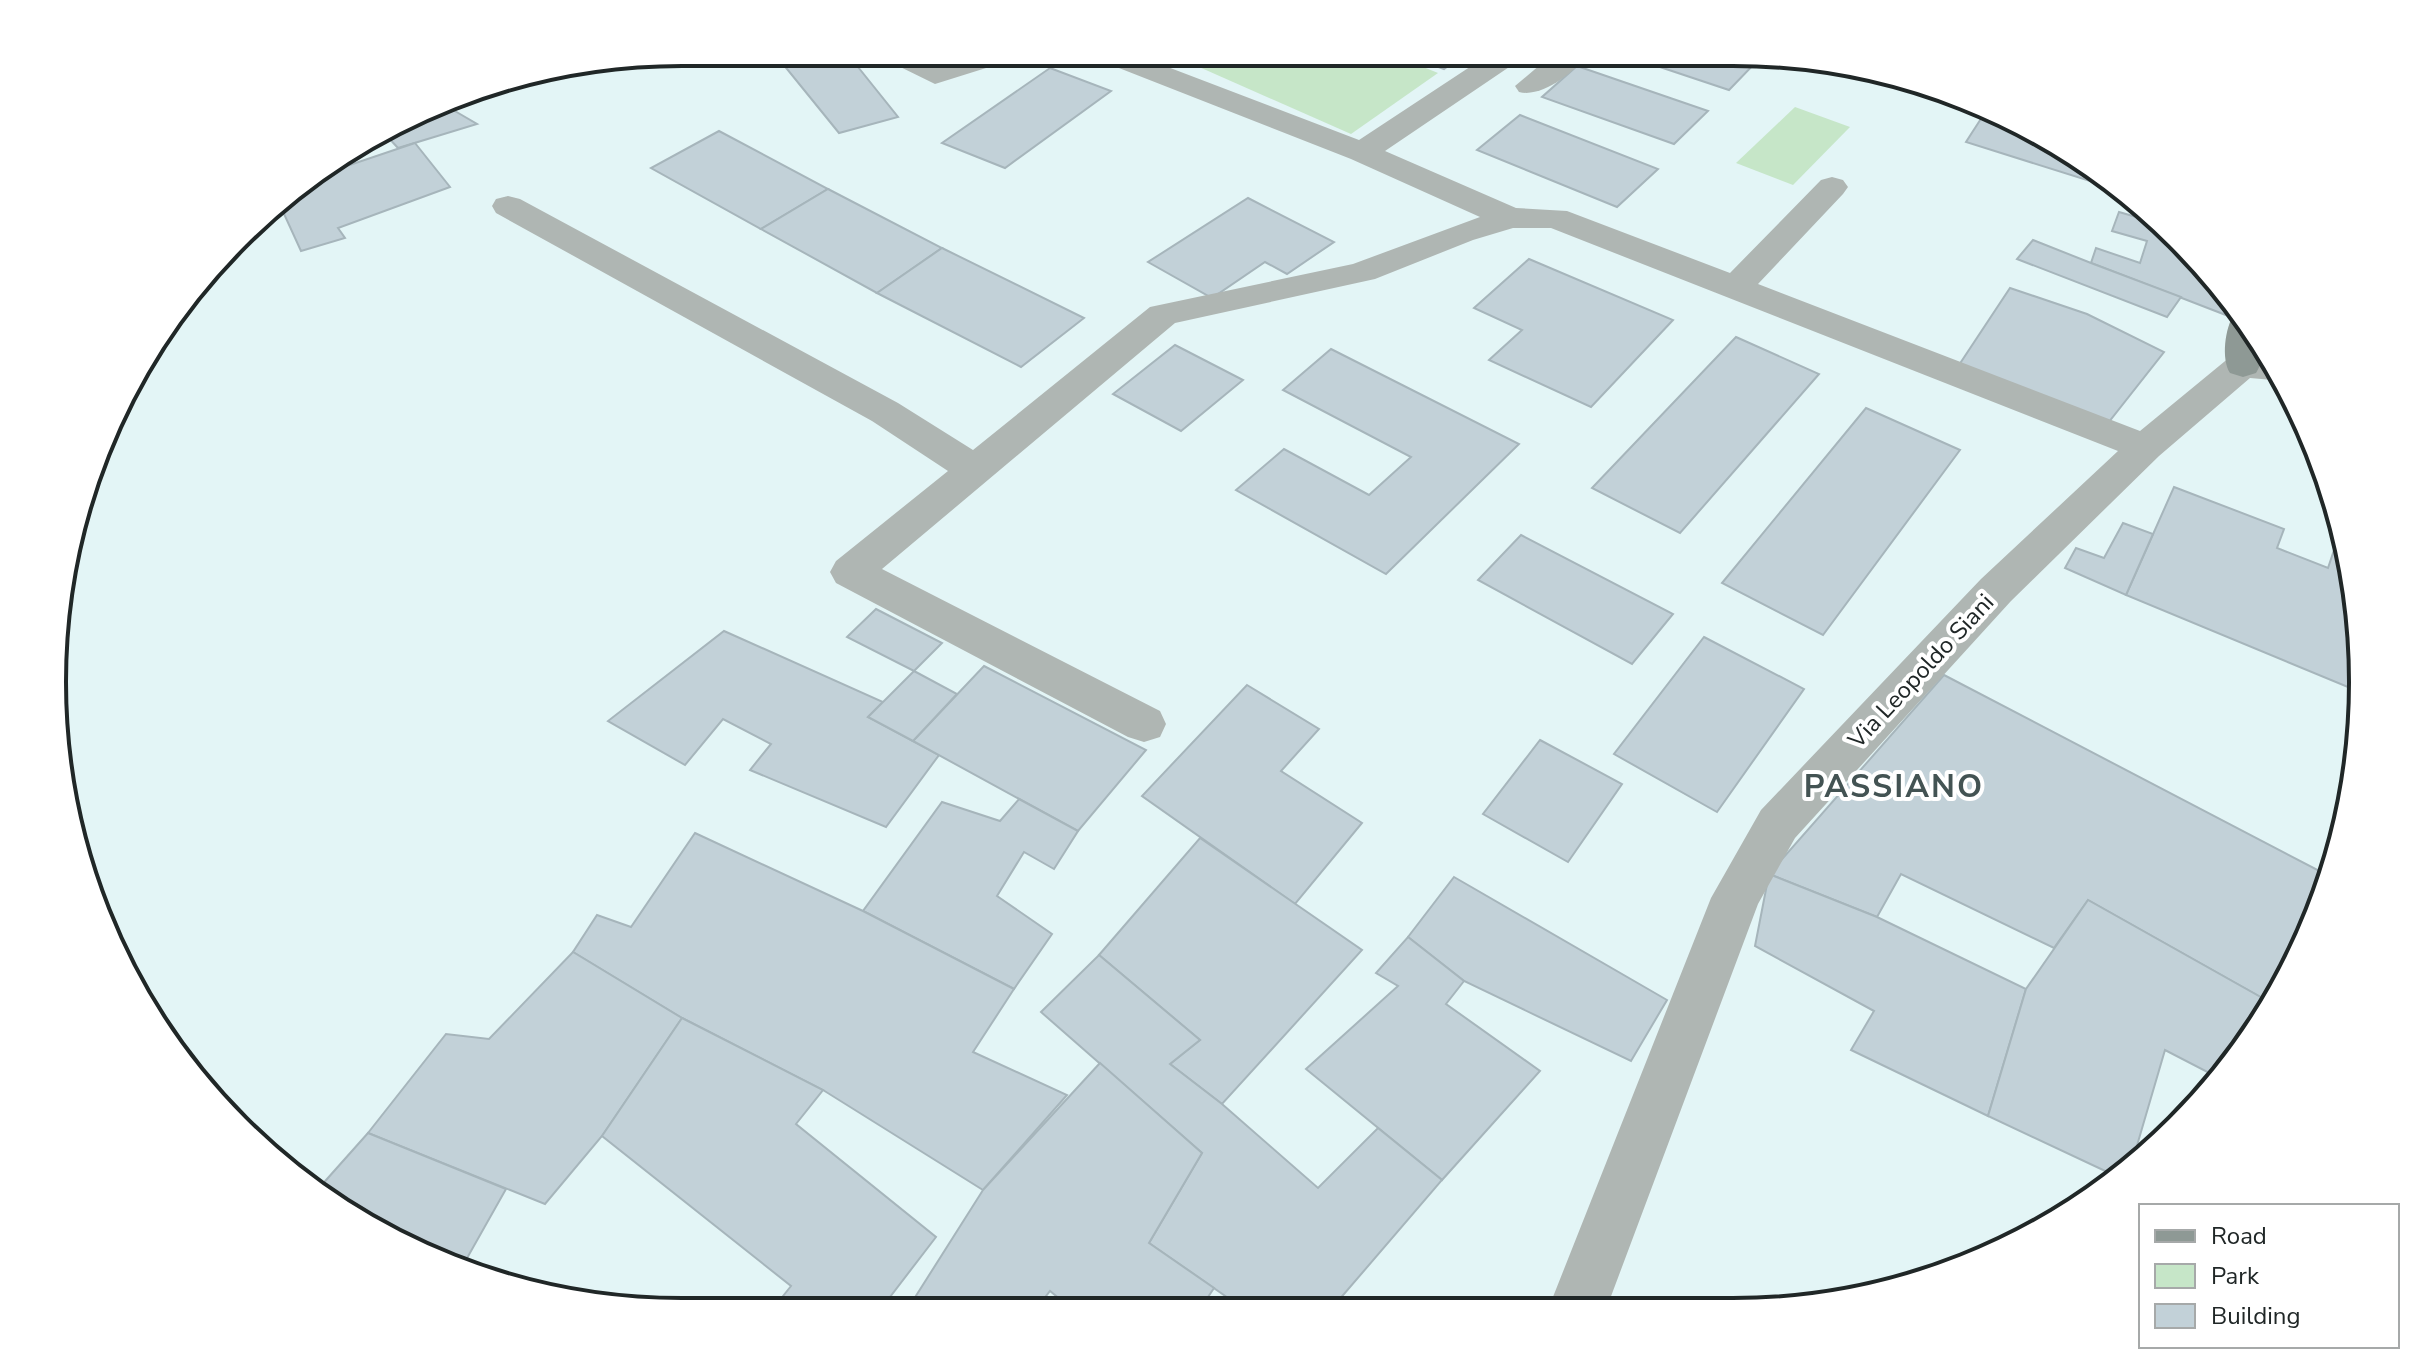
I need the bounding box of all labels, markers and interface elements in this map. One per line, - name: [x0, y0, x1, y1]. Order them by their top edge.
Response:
- street label: Via Leopoldo Siani: [1840, 587, 2001, 756]
- district label: PASSIANO: [1804, 765, 1984, 808]
- legend: [2139, 1204, 2399, 1348]
- text: Road: [2211, 1220, 2267, 1252]
- text: Park: [2211, 1260, 2260, 1292]
- text: Building: [2211, 1300, 2301, 1332]

